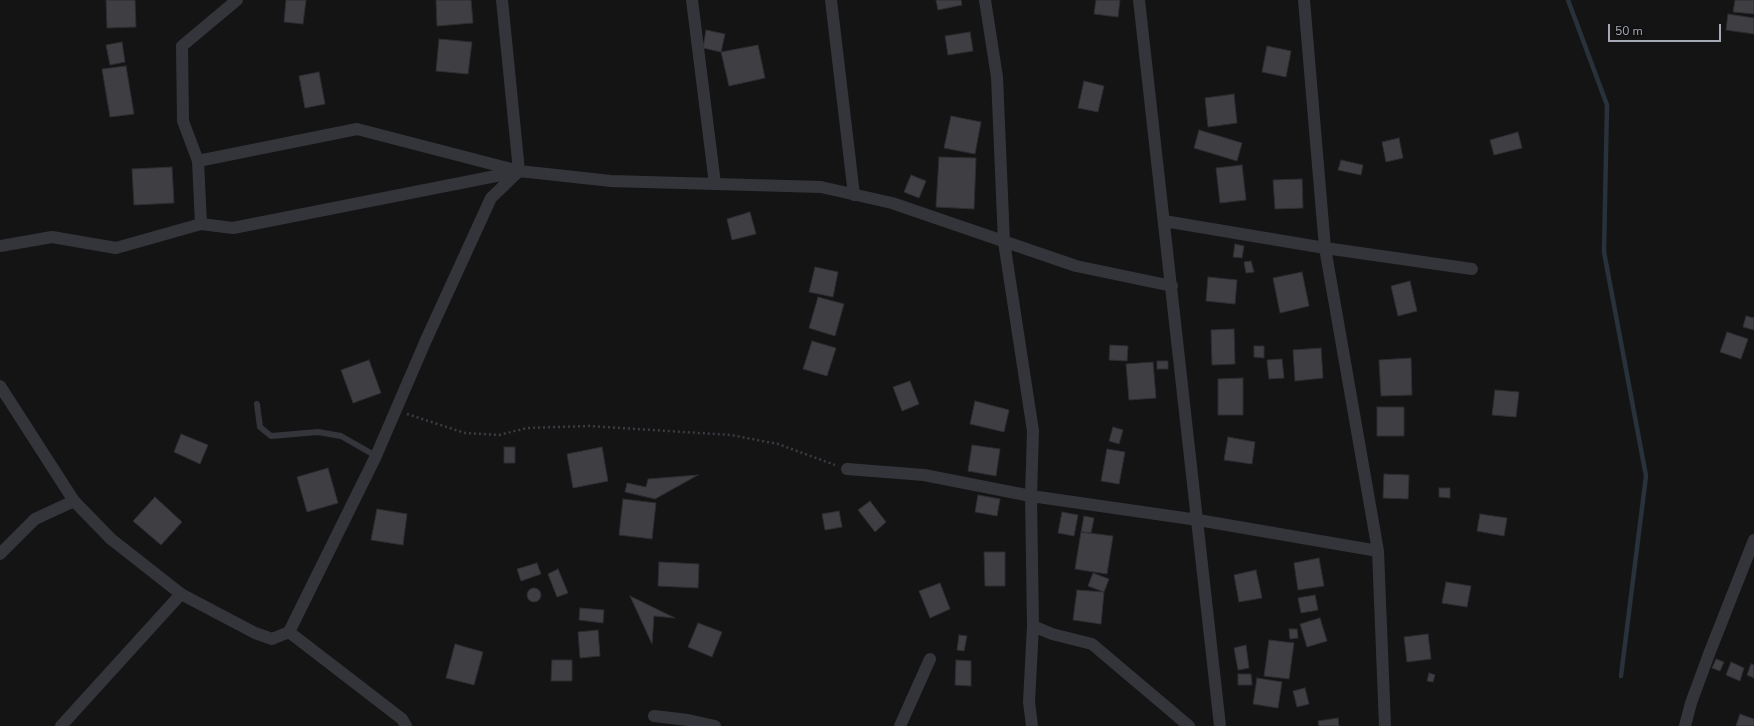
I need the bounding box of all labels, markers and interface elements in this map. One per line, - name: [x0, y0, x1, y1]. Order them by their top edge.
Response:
- scale bar: [1610, 16, 1723, 42]
- text: 50 m: [1615, 23, 1643, 39]

